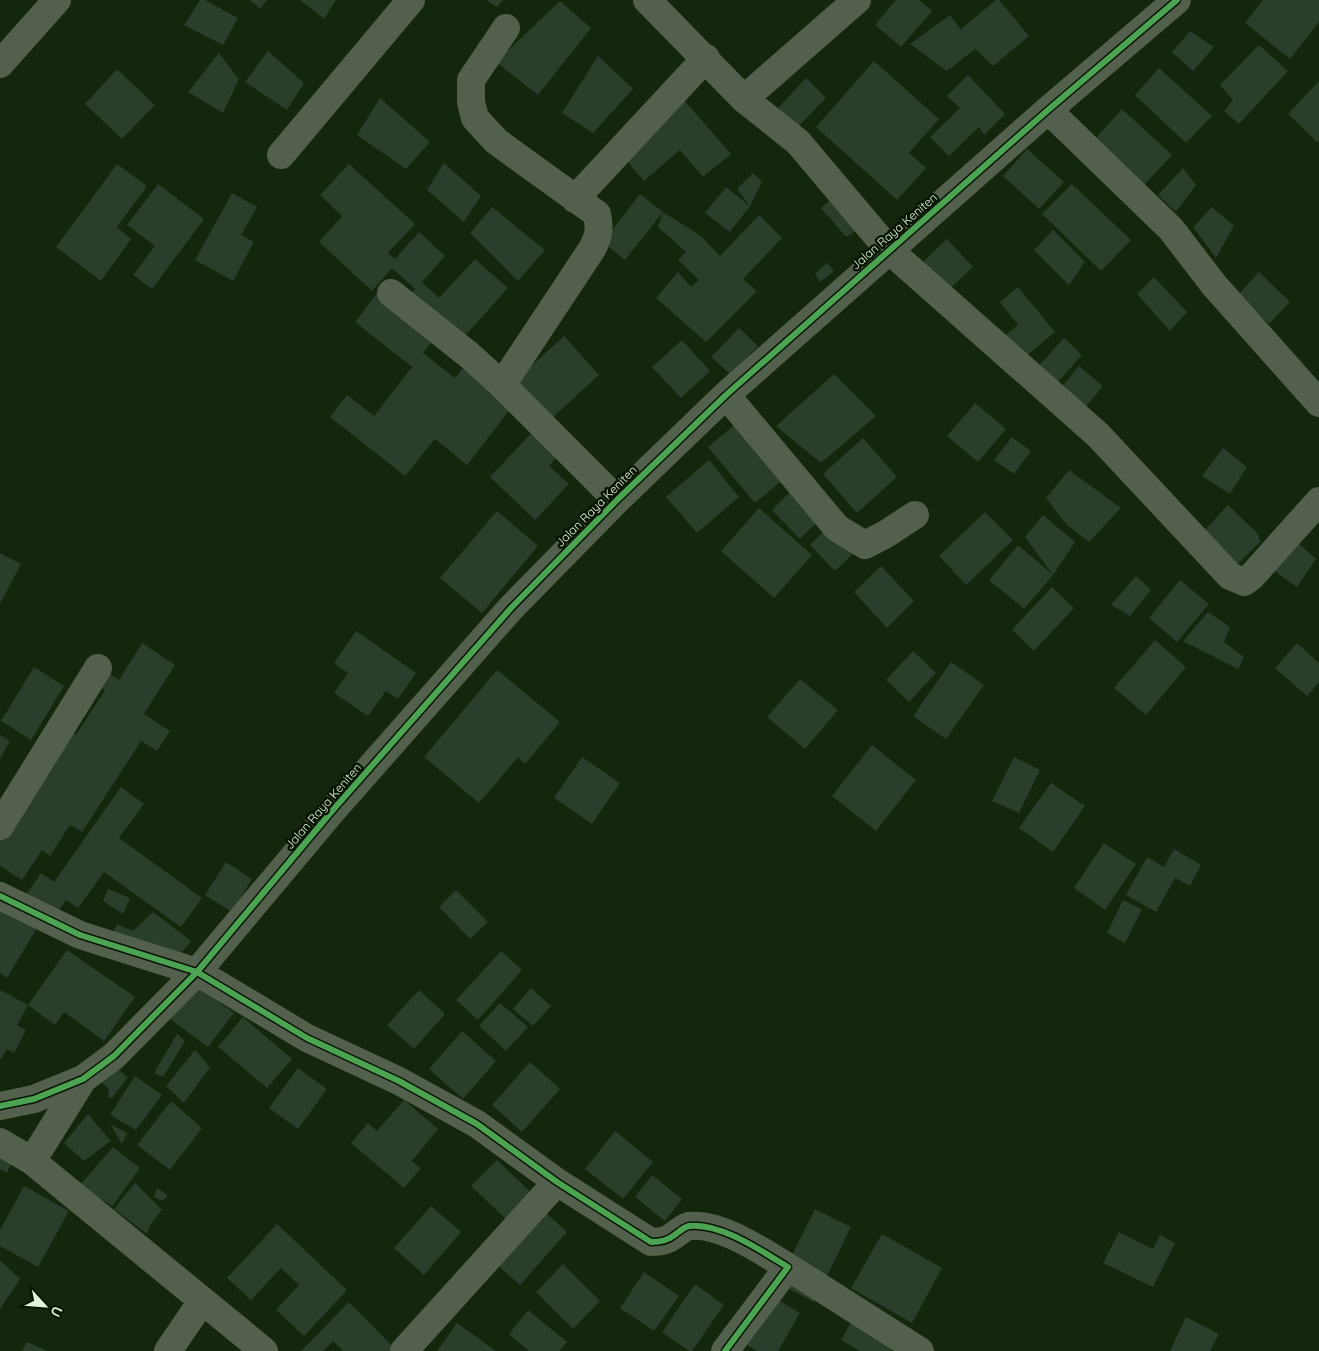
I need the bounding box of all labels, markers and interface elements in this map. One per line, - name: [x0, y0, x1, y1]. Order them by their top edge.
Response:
- street label: Jalan Raya Keniten: [848, 190, 940, 272]
- street label: Jalan Raya Keniten: [552, 462, 640, 550]
- street label: Jalan Raya Keniten: [282, 760, 364, 852]
- north arrow: [20, 1281, 70, 1331]
- text: U: [46, 1303, 67, 1320]

